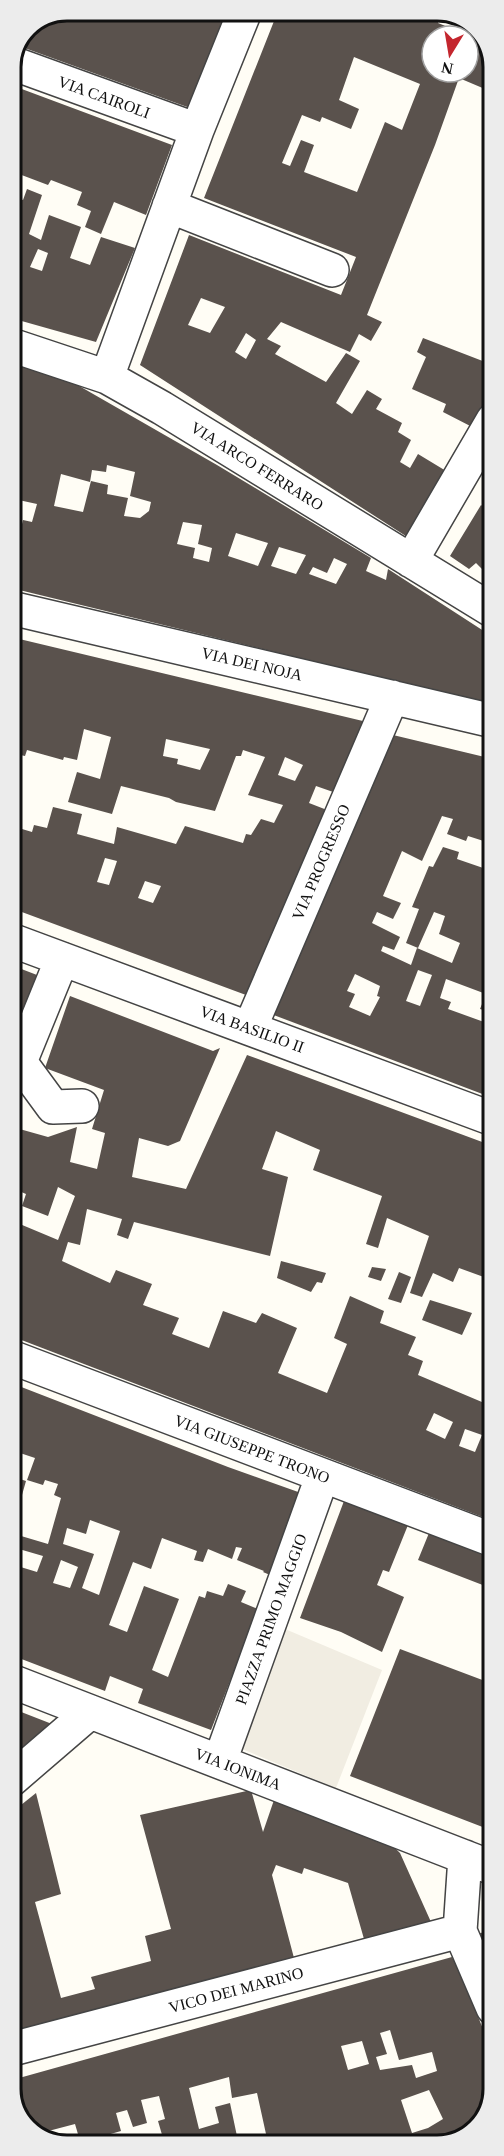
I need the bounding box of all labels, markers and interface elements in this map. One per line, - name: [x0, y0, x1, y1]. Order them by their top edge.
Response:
- north arrow: [420, 24, 480, 84]
- text: N: [440, 59, 455, 78]
- street label: VIA CAIROLI: [56, 73, 152, 121]
- street label: VIA ARCO FERRARO: [188, 418, 326, 514]
- street label: VIA DEI NOJA: [200, 644, 305, 684]
- street label: VIA PROGRESSO: [289, 802, 353, 922]
- street label: VIA BASILIO II: [198, 1002, 306, 1056]
- street label: VIA GIUSEPPE TRONO: [172, 1411, 332, 1487]
- street label: PIAZZA PRIMO MAGGIO: [232, 1531, 310, 1707]
- street label: VIA IONIMA: [192, 1745, 284, 1793]
- street label: VICO DEI MARINO: [167, 1964, 305, 2016]

